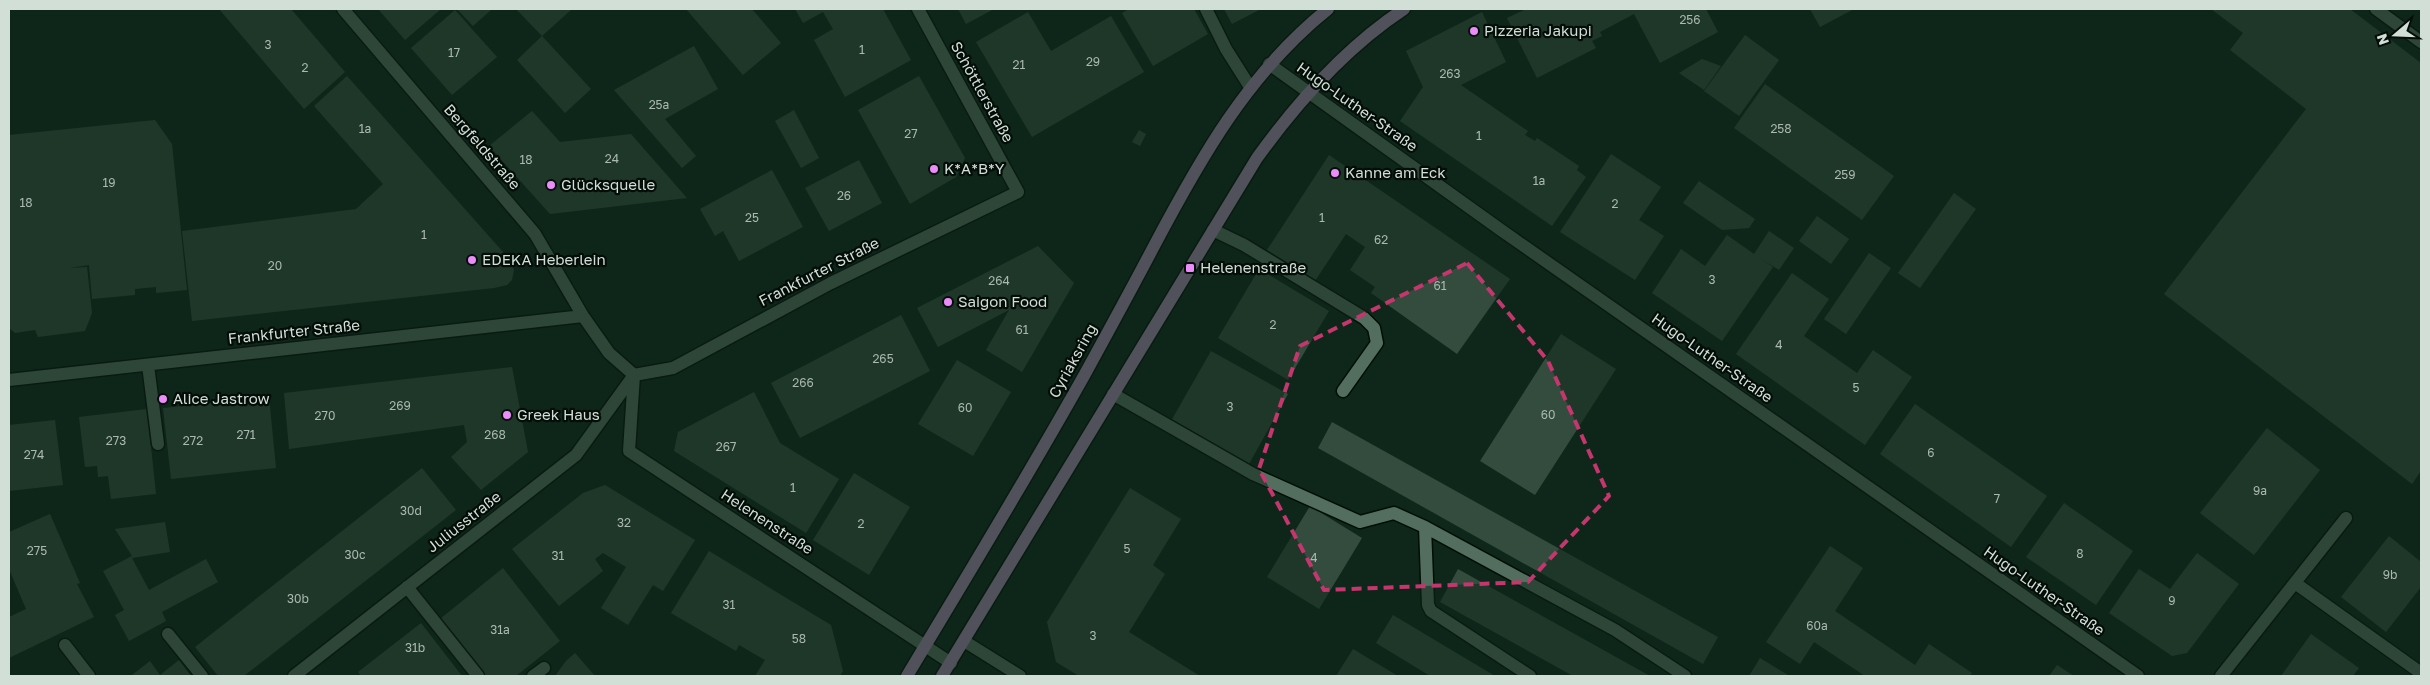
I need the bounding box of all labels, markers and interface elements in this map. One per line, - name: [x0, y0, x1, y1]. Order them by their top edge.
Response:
- north arrow: [2370, 10, 2420, 60]
- house number: 256: [1679, 12, 1701, 27]
- place label: Pizzeria Jakupi: [1484, 21, 1592, 39]
- marker: Pizzeria Jakupi: [1468, 25, 1480, 37]
- text: N: [2372, 32, 2392, 47]
- house number: 3: [264, 37, 272, 52]
- street label: Schöttlerstraße: [948, 38, 1018, 145]
- house number: 1: [859, 42, 865, 57]
- house number: 17: [448, 45, 460, 60]
- house number: 29: [1086, 54, 1100, 69]
- house number: 21: [1013, 57, 1026, 72]
- street label: Hugo-Luther-Straße: [1294, 58, 1422, 155]
- house number: 2: [302, 60, 309, 75]
- house number: 263: [1439, 66, 1461, 81]
- house number: 25a: [649, 97, 669, 112]
- street label: Bergfeldstraße: [441, 100, 525, 193]
- house number: 1a: [359, 121, 371, 136]
- house number: 258: [1770, 121, 1792, 136]
- house number: 27: [904, 126, 918, 141]
- house number: 1: [1476, 128, 1482, 143]
- house number: 24: [605, 151, 619, 166]
- house number: 18: [519, 152, 533, 167]
- place label: K*A*B*Y: [944, 159, 1005, 177]
- marker: K*A*B*Y: [928, 163, 940, 175]
- place label: Kanne am Eck: [1345, 163, 1446, 181]
- marker: Kanne am Eck: [1329, 167, 1341, 179]
- house number: 259: [1834, 167, 1856, 182]
- house number: 1a: [1533, 173, 1545, 188]
- house number: 19: [102, 175, 116, 190]
- place label: Glücksquelle: [561, 175, 656, 193]
- marker: Glücksquelle: [545, 179, 557, 191]
- house number: 26: [837, 188, 851, 203]
- house number: 18: [19, 195, 33, 210]
- house number: 2: [1612, 196, 1619, 211]
- house number: 25: [745, 210, 759, 225]
- house number: 1: [1319, 210, 1325, 225]
- house number: 1: [421, 227, 427, 242]
- house number: 62: [1374, 232, 1388, 247]
- street label: Frankfurter Straße: [755, 233, 882, 309]
- place label: EDEKA Heberlein: [482, 250, 606, 268]
- marker: EDEKA Heberlein: [466, 254, 478, 266]
- house number: 20: [268, 258, 282, 273]
- place label: Helenenstraße: [1200, 258, 1306, 276]
- marker: Helenenstraße: [1184, 262, 1196, 274]
- house number: 3: [1708, 272, 1716, 287]
- house number: 264: [988, 273, 1010, 288]
- house number: 61: [1433, 278, 1447, 293]
- place label: Saigon Food: [958, 292, 1047, 310]
- marker: Saigon Food: [942, 296, 954, 308]
- street label: Hugo-Luther-Straße: [1649, 309, 1777, 406]
- street label: Frankfurter Straße: [227, 315, 361, 347]
- house number: 2: [1270, 317, 1277, 332]
- street label: Cyriaksring: [1044, 320, 1100, 401]
- house number: 61: [1015, 322, 1029, 337]
- house number: 4: [1775, 337, 1783, 352]
- house number: 265: [872, 351, 894, 366]
- house number: 266: [792, 375, 814, 390]
- house number: 5: [1853, 380, 1860, 395]
- place label: Alice Jastrow: [173, 389, 270, 407]
- marker: Alice Jastrow: [157, 393, 169, 405]
- house number: 269: [389, 398, 411, 413]
- house number: 3: [1226, 399, 1234, 414]
- house number: 60: [958, 400, 972, 415]
- place label: Greek Haus: [517, 405, 600, 423]
- house number: 60: [1541, 407, 1555, 422]
- house number: 270: [315, 408, 335, 423]
- marker: Greek Haus: [501, 409, 513, 421]
- house number: 271: [236, 427, 256, 442]
- house number: 268: [484, 427, 506, 442]
- house number: 273: [106, 433, 126, 448]
- house number: 272: [183, 433, 203, 448]
- house number: 267: [716, 439, 736, 454]
- house number: 6: [1927, 445, 1935, 460]
- house number: 274: [24, 447, 44, 462]
- house number: 1: [790, 480, 796, 495]
- house number: 9a: [2253, 483, 2267, 498]
- street label: Helenenstraße: [718, 485, 817, 558]
- street label: Juliusstraße: [423, 487, 504, 556]
- house number: 7: [1994, 491, 2000, 506]
- house number: 30d: [400, 503, 422, 518]
- house number: 32: [617, 515, 631, 530]
- house number: 2: [858, 516, 865, 531]
- house number: 5: [1124, 541, 1131, 556]
- street label: Hugo-Luther-Straße: [1981, 542, 2109, 639]
- house number: 275: [27, 543, 47, 558]
- house number: 8: [2076, 546, 2084, 561]
- house number: 30c: [344, 547, 366, 562]
- house number: 31: [552, 548, 565, 563]
- house number: 4: [1310, 550, 1318, 565]
- house number: 9b: [2383, 567, 2397, 582]
- house number: 30b: [287, 591, 309, 606]
- house number: 9: [2168, 593, 2176, 608]
- house number: 31: [723, 597, 736, 612]
- house number: 60a: [1806, 618, 1828, 633]
- house number: 31a: [490, 622, 510, 637]
- house number: 3: [1089, 628, 1097, 643]
- house number: 58: [792, 631, 806, 646]
- house number: 31b: [405, 640, 425, 655]

